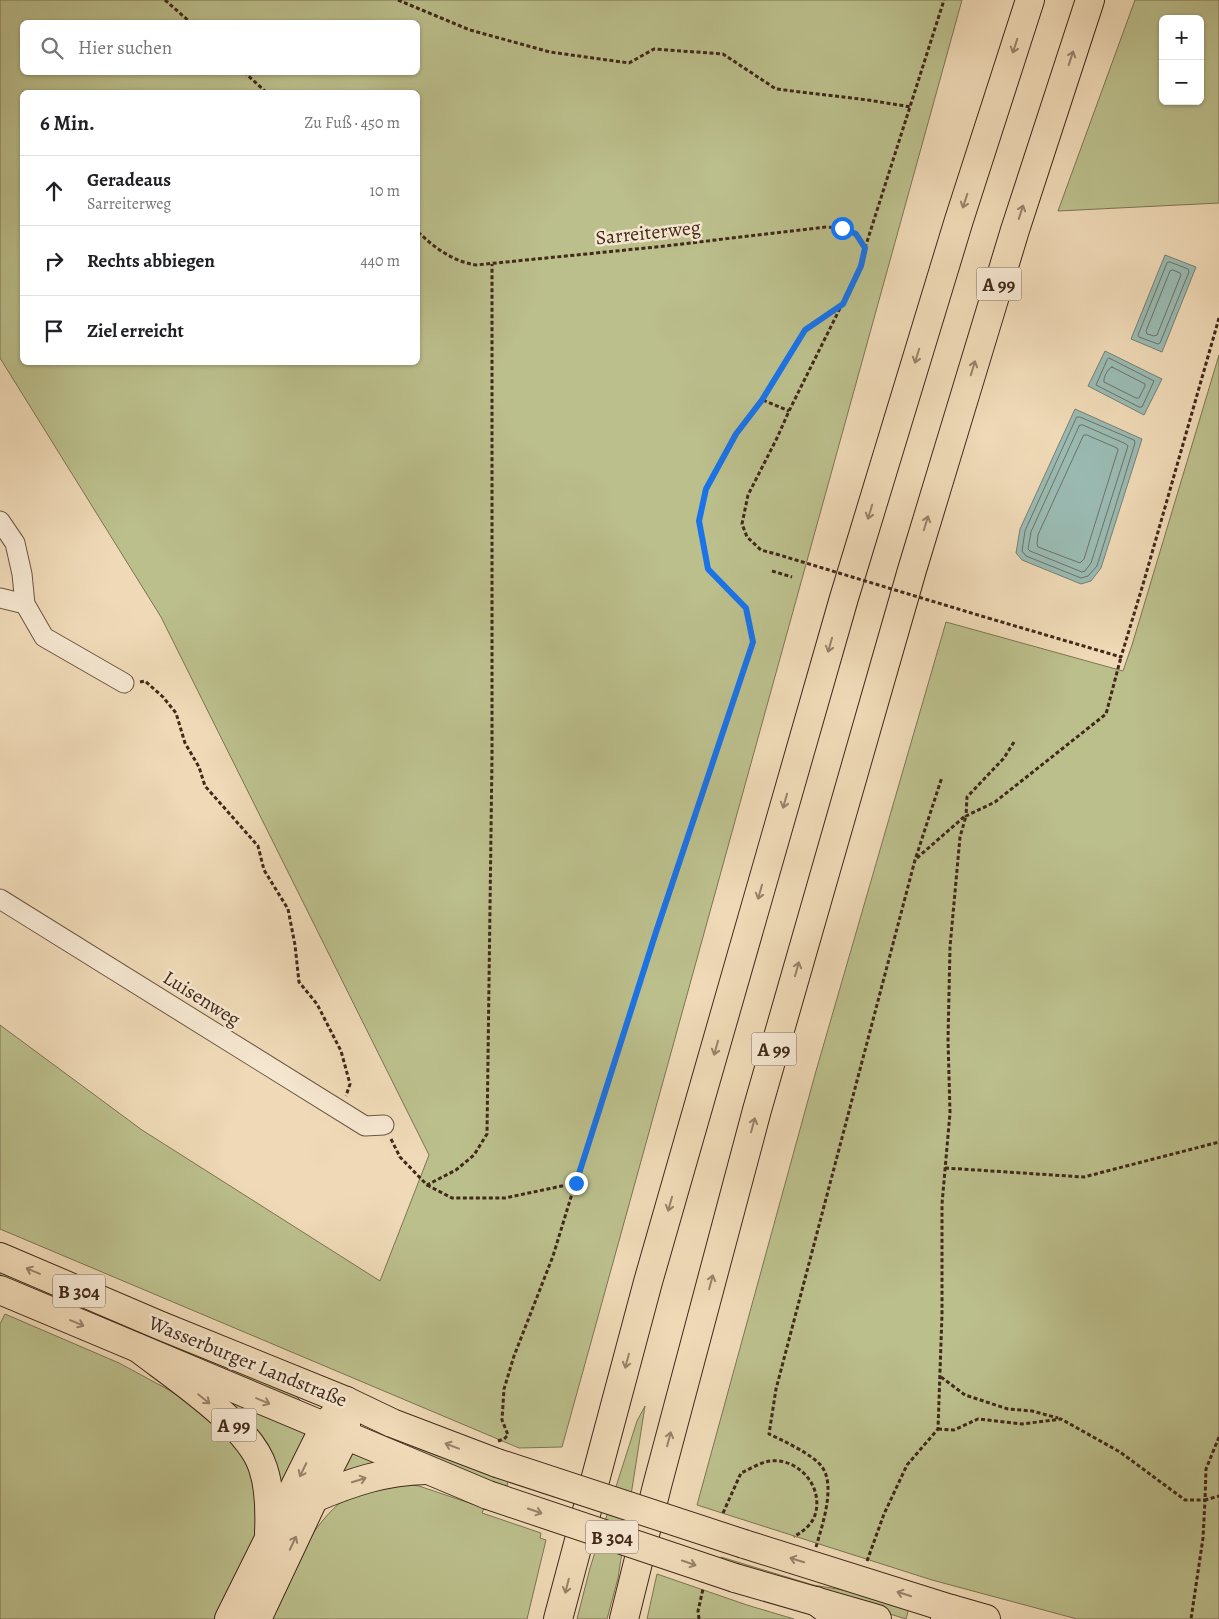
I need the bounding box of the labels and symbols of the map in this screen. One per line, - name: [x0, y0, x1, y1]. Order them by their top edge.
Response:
- one-way arrow: [1010, 38, 1019, 54]
- one-way arrow: [1067, 50, 1077, 66]
- one-way arrow: [960, 193, 969, 208]
- one-way arrow: [1017, 205, 1026, 221]
- street label: Sarreiterweg: [594, 214, 702, 251]
- route start: [831, 217, 854, 240]
- road number: A 99: [976, 268, 1022, 300]
- one-way arrow: [912, 348, 922, 364]
- one-way arrow: [969, 360, 979, 376]
- one-way arrow: [865, 504, 875, 520]
- one-way arrow: [922, 515, 932, 531]
- one-way arrow: [825, 636, 835, 652]
- one-way arrow: [780, 793, 790, 809]
- one-way arrow: [754, 884, 764, 900]
- one-way arrow: [793, 961, 803, 977]
- street label: Luisenweg: [158, 964, 246, 1033]
- road number: A 99: [752, 1032, 796, 1066]
- one-way arrow: [710, 1040, 720, 1056]
- one-way arrow: [749, 1117, 758, 1133]
- route end: [565, 1172, 588, 1195]
- one-way arrow: [665, 1196, 675, 1212]
- one-way arrow: [26, 1266, 41, 1275]
- road number: B 304: [53, 1274, 105, 1308]
- one-way arrow: [707, 1274, 716, 1290]
- street label: Wasserburger Landstraße: [144, 1309, 351, 1414]
- one-way arrow: [69, 1318, 84, 1328]
- one-way arrow: [622, 1353, 631, 1369]
- one-way arrow: [198, 1394, 211, 1405]
- one-way arrow: [255, 1397, 270, 1407]
- road number: A 99: [212, 1408, 256, 1442]
- one-way arrow: [665, 1431, 675, 1447]
- one-way arrow: [444, 1441, 460, 1450]
- one-way arrow: [298, 1462, 307, 1477]
- one-way arrow: [351, 1475, 367, 1485]
- one-way arrow: [526, 1507, 542, 1516]
- road number: B 304: [586, 1520, 638, 1554]
- one-way arrow: [289, 1536, 298, 1551]
- one-way arrow: [790, 1555, 806, 1565]
- one-way arrow: [680, 1558, 696, 1568]
- one-way arrow: [562, 1578, 571, 1594]
- one-way arrow: [897, 1589, 913, 1599]

